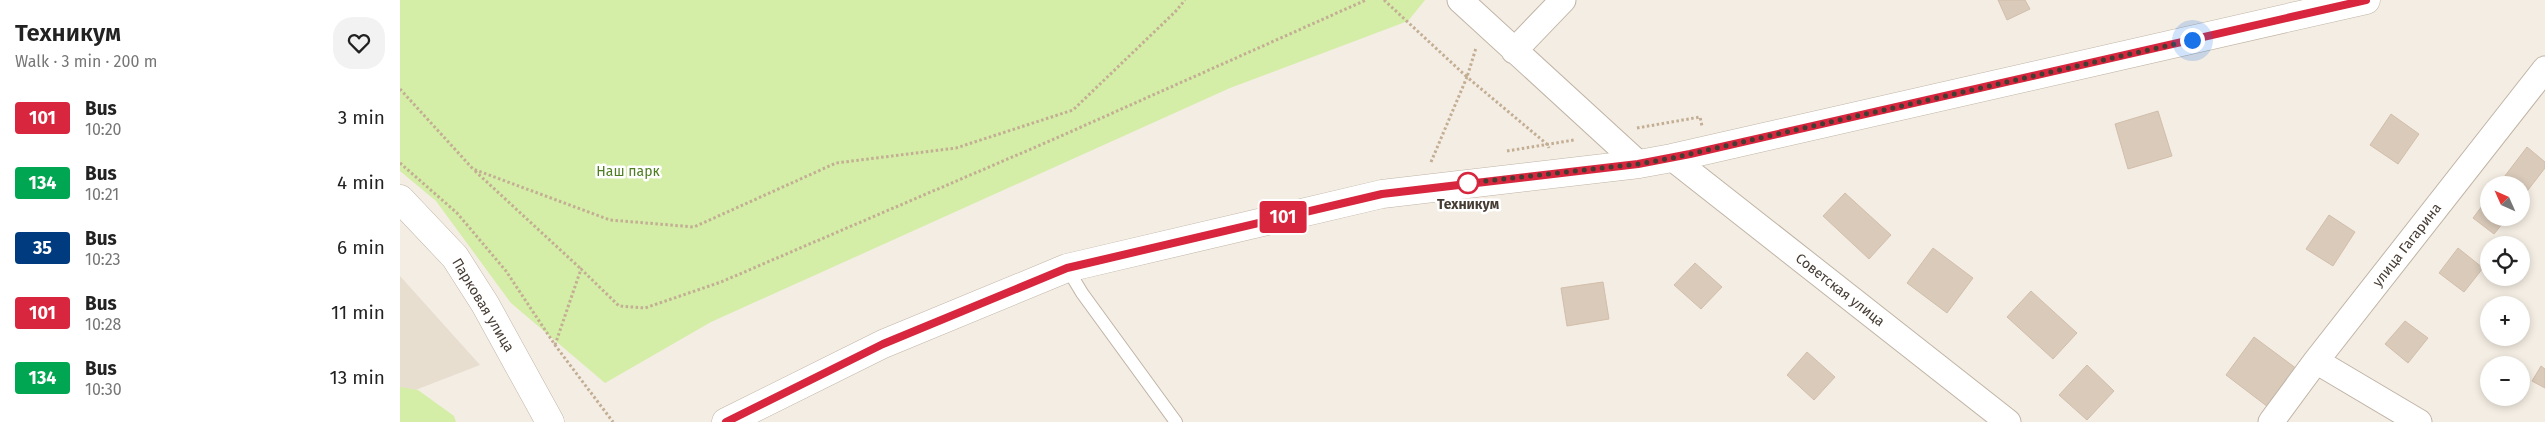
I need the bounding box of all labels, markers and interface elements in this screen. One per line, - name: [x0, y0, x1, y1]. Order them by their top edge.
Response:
- button: heart: [333, 17, 385, 69]
- text: Техникум: [15, 19, 121, 47]
- your location: [2180, 28, 2205, 53]
- text: Walk · 3 min · 200 m: [15, 52, 157, 71]
- text: Bus: [85, 97, 117, 120]
- text: 3 min: [338, 106, 385, 129]
- text: 101: [29, 107, 56, 129]
- text: 10:20: [85, 120, 122, 139]
- text: Bus: [85, 162, 117, 185]
- park label: Наш парк: [596, 163, 660, 180]
- text: 4 min: [337, 171, 385, 194]
- text: 134: [29, 172, 56, 194]
- marker: Техникум: [1457, 172, 1479, 194]
- north arrow: [2480, 176, 2530, 226]
- map controls: [2480, 176, 2530, 406]
- text: 10:21: [85, 185, 119, 204]
- place label: Техникум: [1437, 196, 1499, 213]
- street label: улица Гагарина: [2369, 200, 2445, 290]
- line badge: 101: [1254, 201, 1312, 233]
- text: 101: [1270, 206, 1296, 228]
- text: Bus: [85, 227, 117, 250]
- text: 6 min: [337, 236, 385, 259]
- button: locate: [2480, 236, 2530, 286]
- text: 35: [33, 237, 52, 259]
- text: 10:23: [85, 250, 121, 269]
- street label: Советская улица: [1792, 250, 1888, 330]
- street label: Парковая улица: [448, 255, 518, 355]
- text: Bus: [85, 292, 117, 315]
- button: +: [2480, 296, 2530, 346]
- text: 11 min: [331, 301, 385, 324]
- text: 101: [29, 302, 56, 324]
- text: 10:28: [85, 315, 121, 334]
- button: −: [2480, 356, 2530, 406]
- text: Bus: [85, 357, 117, 380]
- text: 13 min: [329, 366, 385, 389]
- text: 134: [29, 367, 56, 389]
- text: 10:30: [85, 380, 122, 399]

